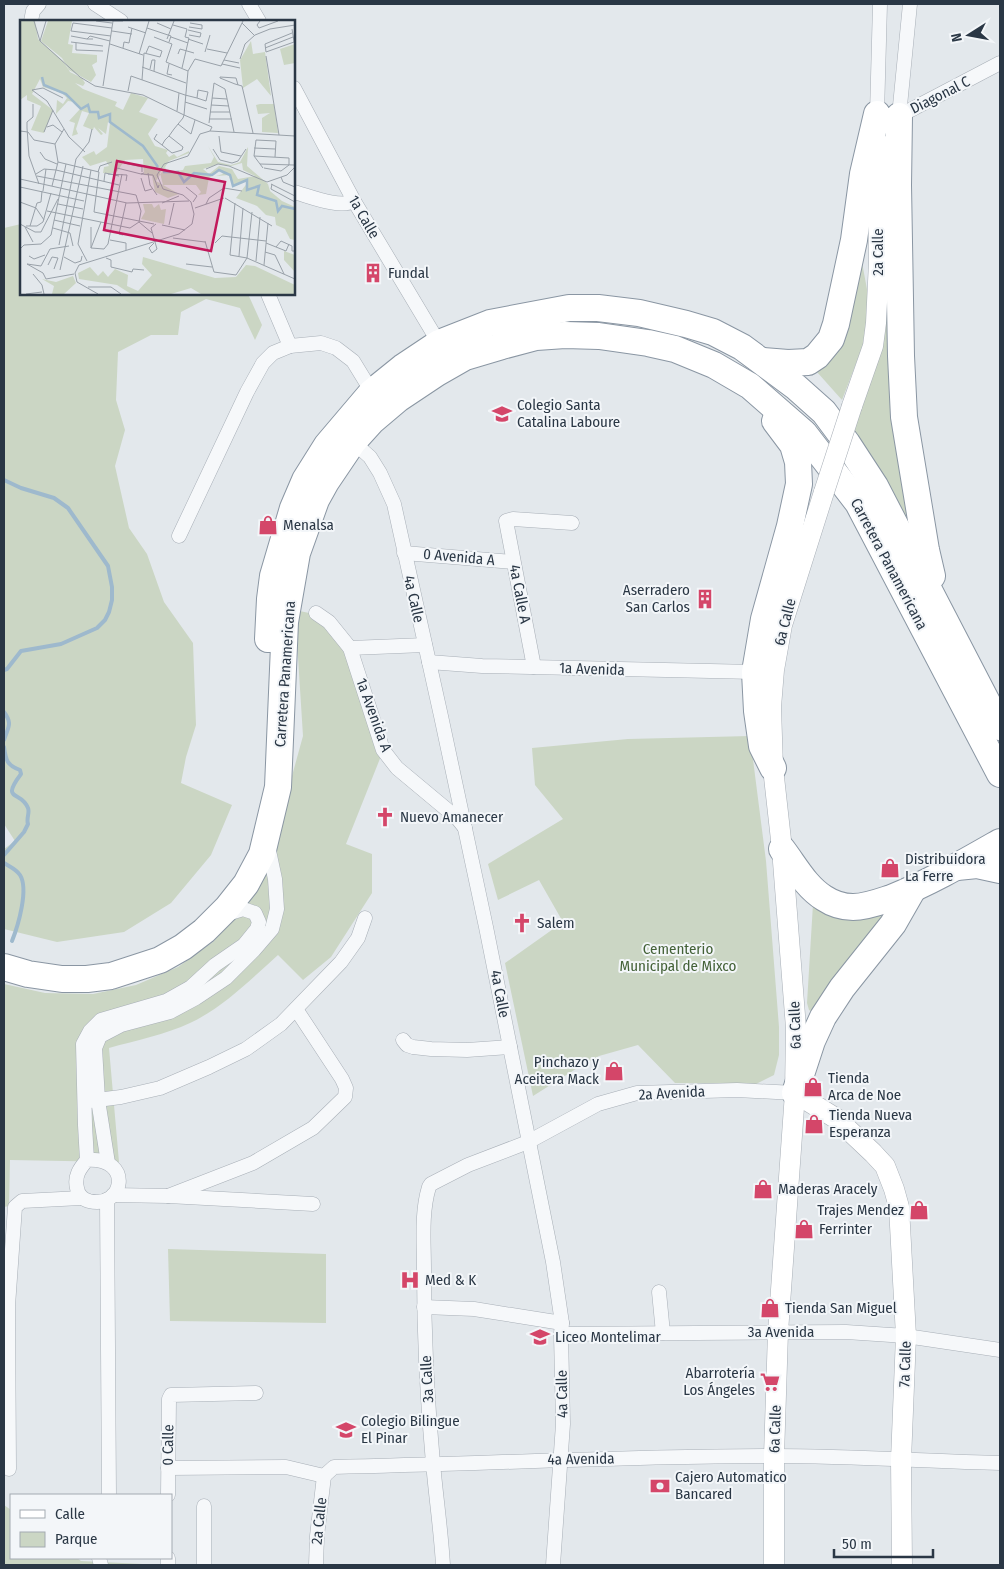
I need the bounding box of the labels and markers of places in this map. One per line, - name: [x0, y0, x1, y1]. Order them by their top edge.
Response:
- building icon: Fundal: [362, 262, 384, 284]
- place label: Fundal: [388, 264, 429, 282]
- place label: Colegio Santa Catalina Laboure: [517, 396, 620, 431]
- school or university icon: Colegio Santa Catalina Laboure: [491, 403, 513, 425]
- shop icon: Menalsa: [257, 514, 279, 536]
- place label: Menalsa: [283, 516, 334, 534]
- place label: Aserradero San Carlos: [623, 581, 690, 616]
- building icon: Aserradero San Carlos: [694, 588, 716, 610]
- church icon: Nuevo Amanecer: [374, 806, 396, 828]
- place label: Nuevo Amanecer: [400, 808, 504, 826]
- place label: Distribuidora La Ferre: [905, 850, 985, 885]
- shop icon: Distribuidora La Ferre: [879, 857, 901, 879]
- church icon: Salem: [511, 912, 533, 934]
- place label: Salem: [537, 914, 574, 932]
- place label: Pinchazo y Aceitera Mack: [515, 1053, 599, 1088]
- shop icon: Pinchazo y Aceitera Mack: [603, 1060, 625, 1082]
- place label: Tienda Arca de Noe: [828, 1069, 901, 1104]
- shop icon: Tienda Arca de Noe: [802, 1076, 824, 1098]
- place label: Tienda Nueva Esperanza: [829, 1106, 912, 1141]
- shop icon: Tienda Nueva Esperanza: [803, 1113, 825, 1135]
- shop icon: Maderas Aracely: [752, 1178, 774, 1200]
- place label: Maderas Aracely: [778, 1180, 878, 1198]
- shop icon: Trajes Mendez: [908, 1199, 930, 1221]
- place label: Trajes Mendez: [817, 1201, 904, 1219]
- shop icon: Ferrinter: [793, 1218, 815, 1240]
- place label: Ferrinter: [819, 1220, 873, 1238]
- hospital icon: Med & K: [399, 1269, 421, 1291]
- place label: Med & K: [425, 1271, 476, 1289]
- shop icon: Tienda San Miguel: [759, 1297, 781, 1319]
- place label: Tienda San Miguel: [785, 1299, 897, 1317]
- school or university icon: Liceo Montelimar: [529, 1326, 551, 1348]
- place label: Liceo Montelimar: [555, 1328, 662, 1346]
- place label: Abarrotería Los Ángeles: [683, 1364, 755, 1399]
- supermarket icon: Abarrotería Los Ángeles: [759, 1371, 781, 1393]
- place label: Colegio Bilingue El Pinar: [361, 1412, 460, 1447]
- school or university icon: Colegio Bilingue El Pinar: [335, 1419, 357, 1441]
- place label: Cajero Automatico Bancared: [675, 1468, 787, 1503]
- bank icon: Cajero Automatico Bancared: [649, 1475, 671, 1497]

